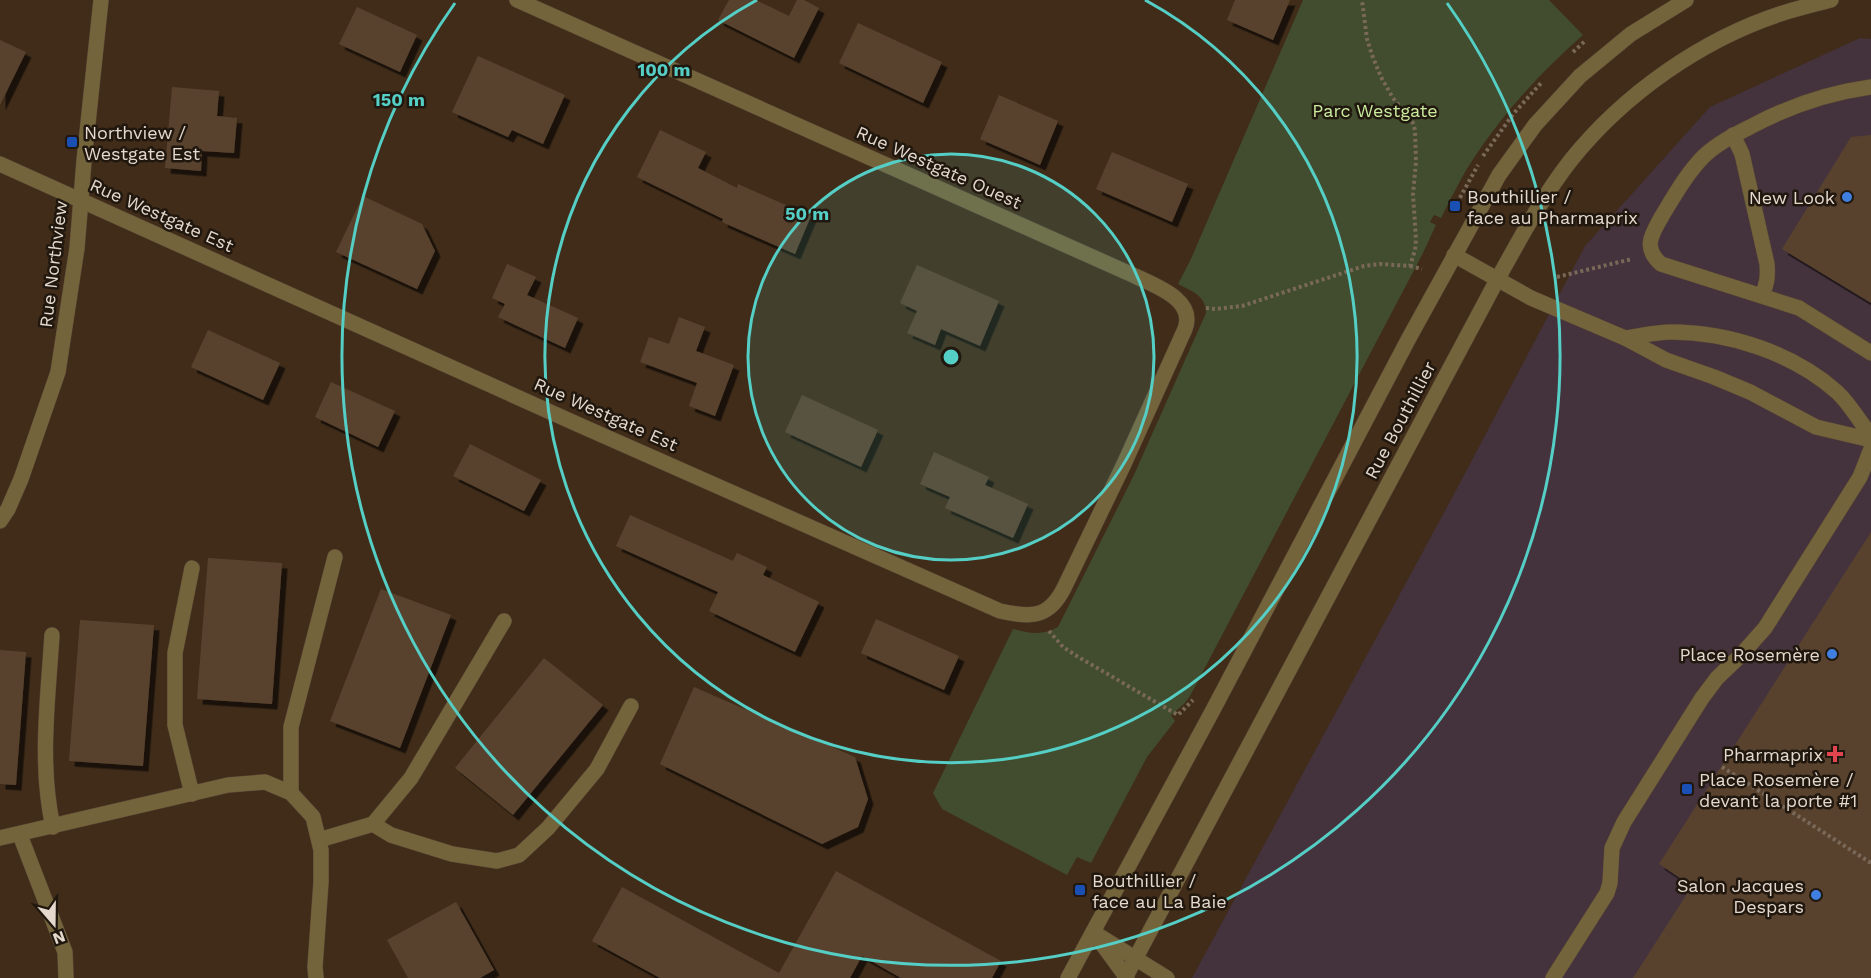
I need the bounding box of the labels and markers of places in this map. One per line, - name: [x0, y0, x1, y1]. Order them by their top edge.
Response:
- place label: Northview / Westgate Est: [84, 122, 201, 164]
- marker: Northview / Westgate Est: [65, 135, 79, 149]
- place label: Bouthillier / face au Pharmaprix: [1467, 186, 1638, 228]
- place label: New Look: [1749, 187, 1835, 208]
- marker: New Look: [1840, 190, 1854, 204]
- marker: Bouthillier / face au Pharmaprix: [1448, 199, 1462, 213]
- centre of rings: [941, 347, 961, 367]
- place label: Place Rosemère: [1679, 644, 1820, 665]
- marker: Place Rosemère: [1825, 647, 1839, 661]
- place label: Pharmaprix: [1723, 744, 1823, 765]
- marker: Pharmaprix: [1828, 747, 1842, 761]
- place label: Place Rosemère / devant la porte #1: [1699, 769, 1857, 811]
- marker: Place Rosemère / devant la porte #1: [1680, 782, 1694, 796]
- place label: Bouthillier / face au La Baie: [1092, 870, 1227, 912]
- place label: Salon Jacques Despars: [1677, 875, 1804, 917]
- marker: Bouthillier / face au La Baie: [1073, 883, 1087, 897]
- marker: Salon Jacques Despars: [1809, 888, 1823, 902]

